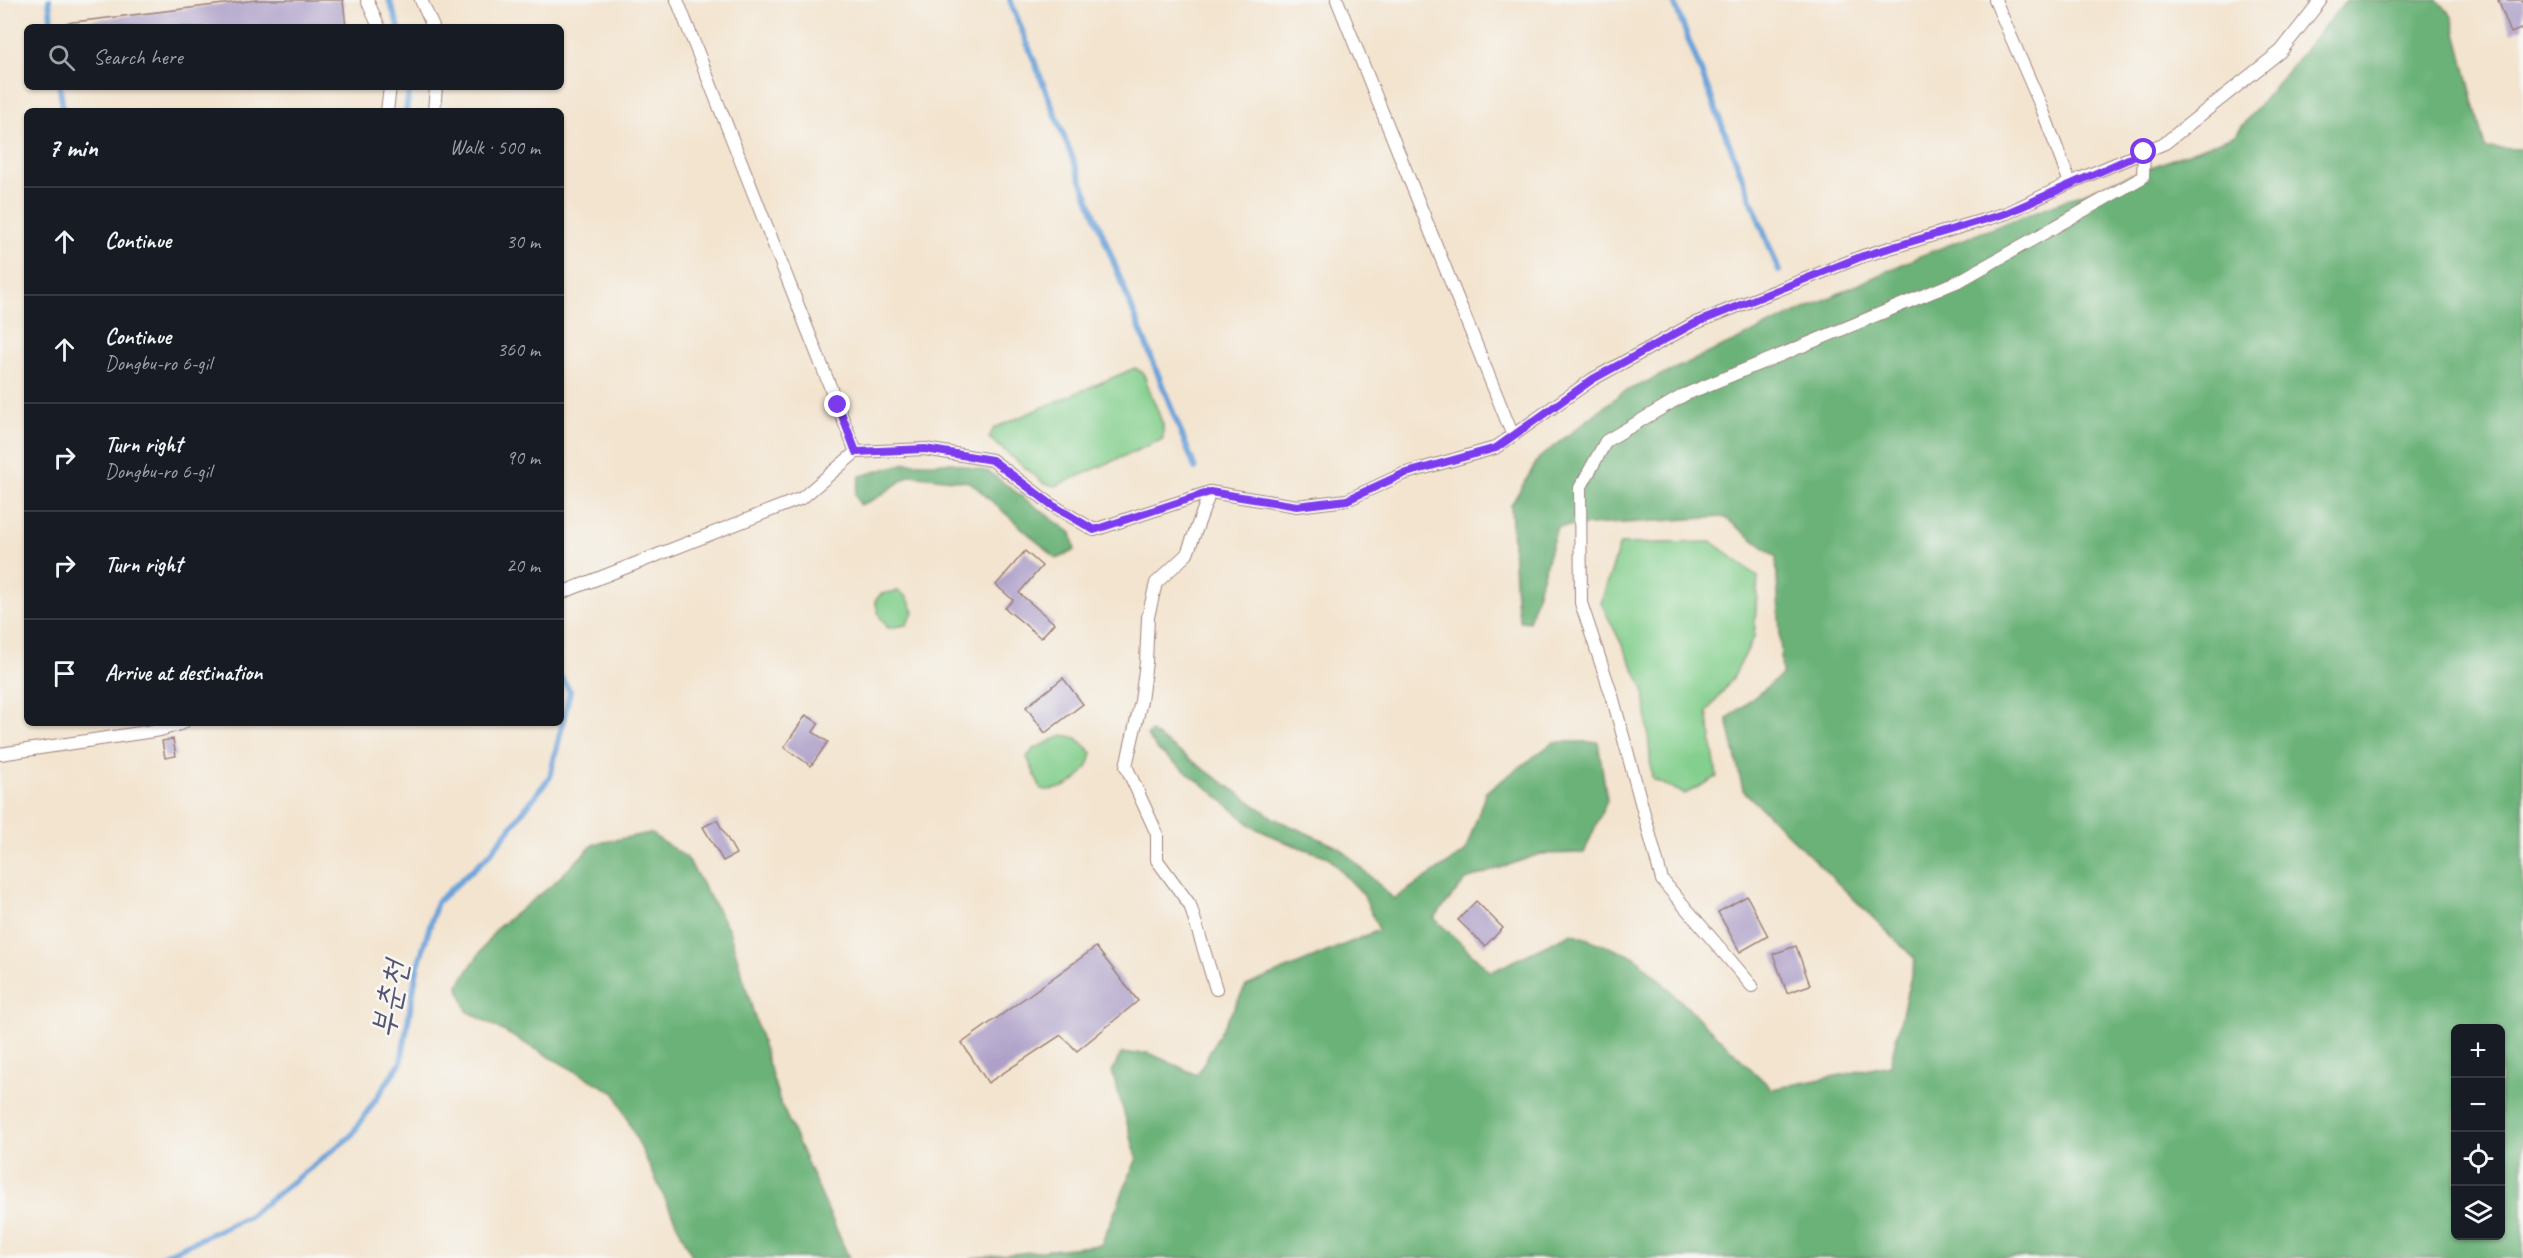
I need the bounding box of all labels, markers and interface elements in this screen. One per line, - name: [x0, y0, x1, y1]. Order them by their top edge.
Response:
- search box: [24, 24, 564, 90]
- icon: search: [45, 41, 78, 74]
- text: Search here: [93, 43, 183, 71]
- text: 7 min: [48, 131, 98, 164]
- text: Walk · 500 m: [450, 135, 540, 160]
- route start: [2130, 138, 2156, 164]
- icon: ahead: [48, 225, 81, 258]
- text: Continue: [105, 227, 171, 255]
- text: 30 m: [506, 229, 540, 254]
- text: Continue: [105, 323, 171, 351]
- icon: ahead: [48, 333, 81, 366]
- text: 360 m: [497, 337, 540, 362]
- text: Dongbu-ro 6-gil: [105, 351, 212, 376]
- route end: [824, 391, 850, 417]
- text: Turn right: [105, 431, 182, 459]
- icon: right: [48, 441, 81, 474]
- text: 90 m: [506, 445, 540, 470]
- text: Dongbu-ro 6-gil: [105, 459, 212, 484]
- icon: right: [48, 549, 81, 582]
- text: Turn right: [105, 551, 182, 579]
- text: 20 m: [506, 553, 540, 578]
- icon: arrive: [48, 657, 81, 690]
- text: Arrive at destination: [105, 659, 262, 687]
- water label: 부춘천: [362, 954, 418, 1041]
- map controls: [2451, 1024, 2505, 1240]
- button: +: [2451, 1024, 2505, 1078]
- button: −: [2451, 1078, 2505, 1132]
- button: locate: [2451, 1132, 2505, 1186]
- button: layers: [2451, 1186, 2505, 1240]

